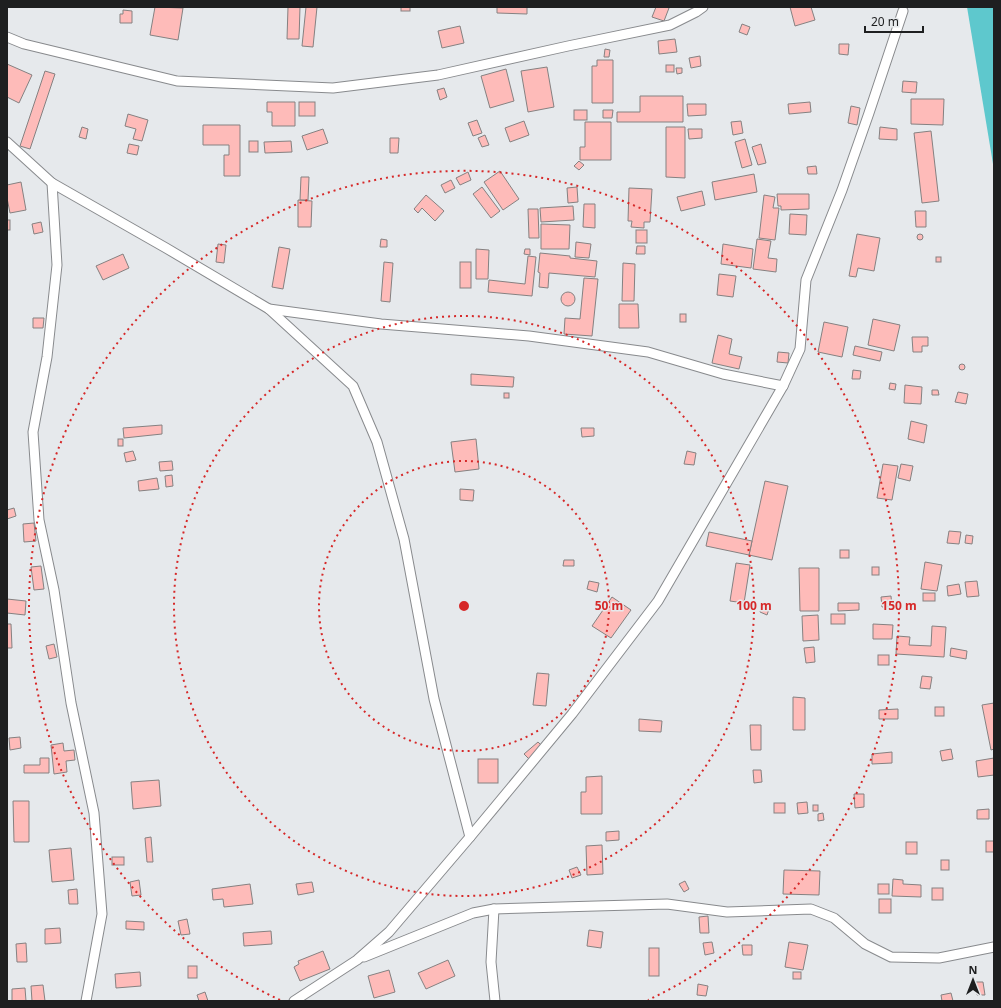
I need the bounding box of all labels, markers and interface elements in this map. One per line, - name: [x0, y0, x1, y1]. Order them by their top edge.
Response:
- scale bar: [865, 8, 923, 34]
- text: 20 m: [871, 13, 899, 30]
- text: 50 m: [595, 597, 623, 614]
- text: 100 m: [736, 597, 772, 614]
- text: 150 m: [881, 597, 917, 614]
- centre of rings: [457, 599, 471, 613]
- north arrow: [953, 960, 993, 1000]
- text: N: [969, 962, 977, 977]

